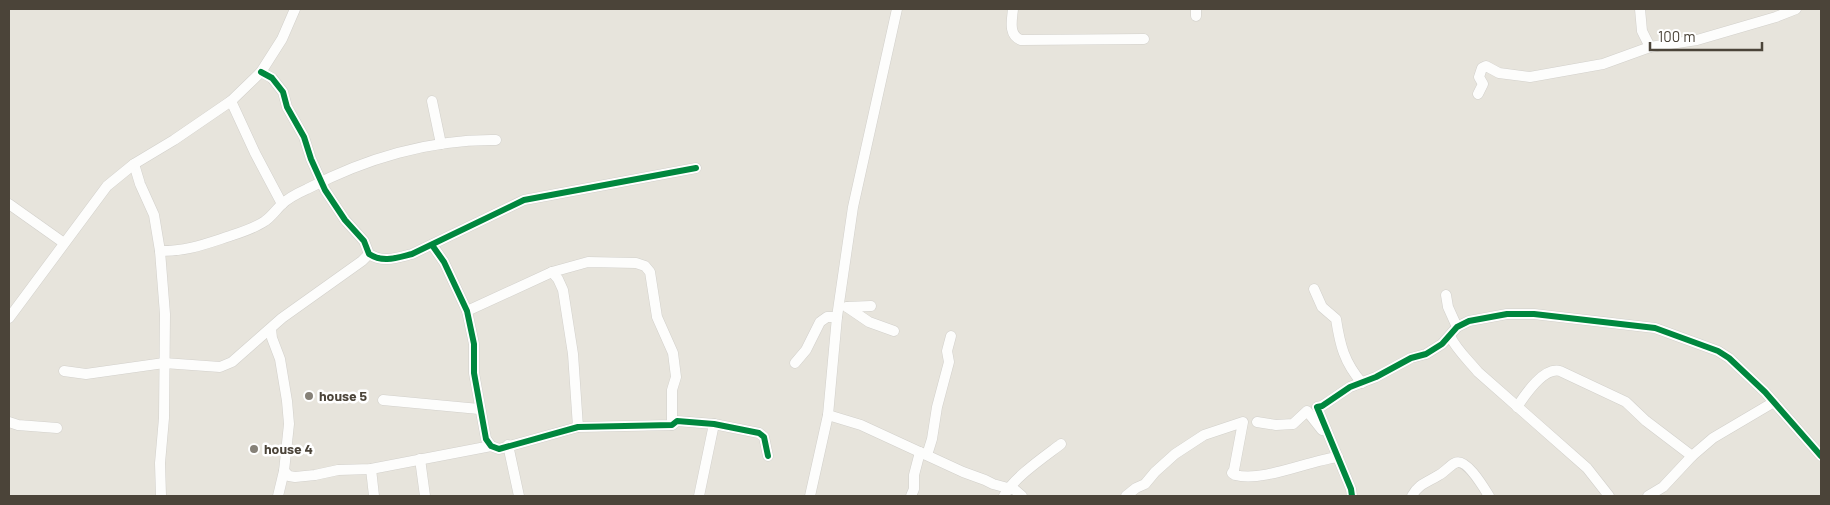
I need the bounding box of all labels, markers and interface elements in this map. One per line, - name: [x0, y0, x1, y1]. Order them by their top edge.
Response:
- scale bar: [1650, 20, 1762, 52]
- text: 100 m: [1658, 27, 1696, 45]
- place label: house 5: [319, 387, 368, 404]
- marker: house 5: [303, 390, 315, 402]
- place label: house 4: [264, 440, 313, 457]
- marker: house 4: [248, 443, 260, 455]

